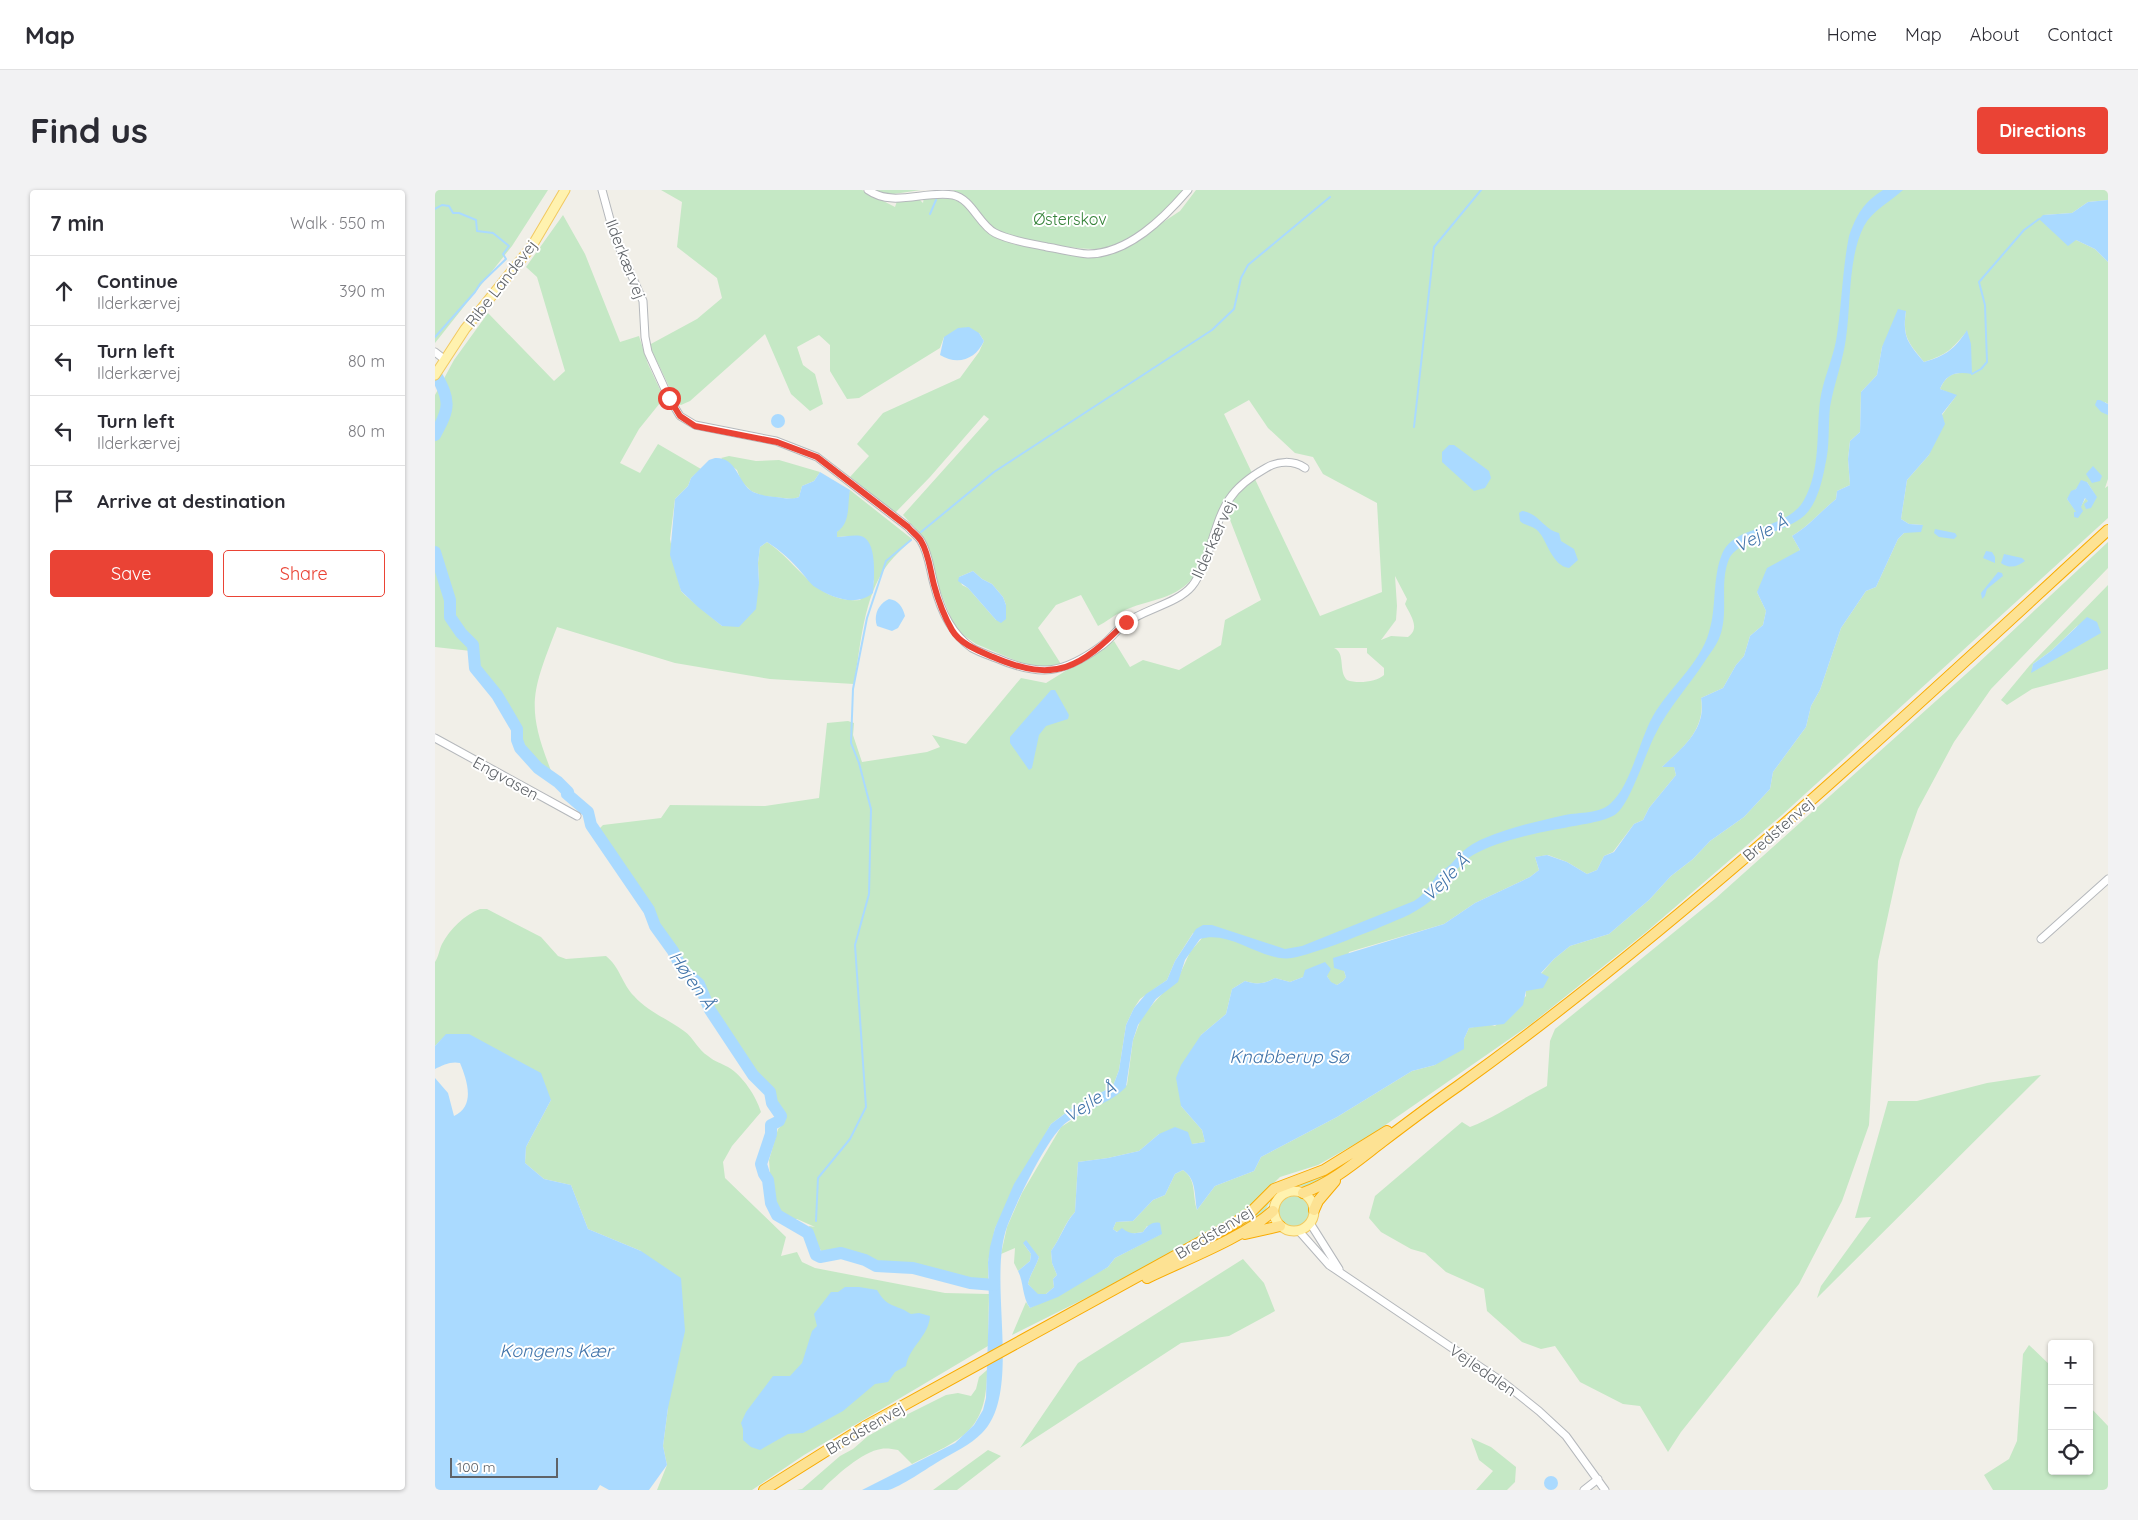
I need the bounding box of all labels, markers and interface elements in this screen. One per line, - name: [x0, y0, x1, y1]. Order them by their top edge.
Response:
- text: Map: [25, 20, 75, 50]
- text: Home: [1827, 23, 1877, 46]
- text: Map: [1905, 23, 1942, 46]
- text: About: [1970, 23, 2020, 46]
- text: Contact: [2048, 23, 2113, 46]
- button: Directions: [1977, 107, 2108, 154]
- text: Find us: [30, 108, 148, 152]
- park label: Østerskov: [1033, 209, 1107, 229]
- text: 7 min: [50, 210, 104, 236]
- text: Walk · 550 m: [290, 213, 385, 233]
- street label: Ilderkærvej: [602, 216, 650, 302]
- street label: Ribe Landevej: [461, 235, 541, 331]
- text: Continue: [97, 269, 178, 293]
- icon: ahead: [50, 277, 78, 305]
- text: 390 m: [339, 281, 385, 301]
- text: Ilderkærvej: [97, 293, 181, 313]
- text: Turn left: [97, 339, 175, 363]
- icon: left: [50, 347, 78, 375]
- text: 80 m: [348, 351, 385, 371]
- text: Ilderkærvej: [97, 363, 181, 383]
- route start: [658, 387, 681, 410]
- text: Turn left: [97, 409, 175, 433]
- icon: left: [50, 417, 78, 445]
- text: 80 m: [348, 421, 385, 441]
- text: Ilderkærvej: [97, 433, 181, 453]
- icon: arrive: [50, 487, 78, 515]
- text: Arrive at destination: [97, 489, 286, 513]
- street label: Ilderkærvej: [1187, 496, 1239, 582]
- water label: Vejle Å: [1730, 509, 1792, 558]
- button: Save: [50, 550, 213, 597]
- button: Share: [223, 550, 385, 597]
- route end: [1115, 611, 1138, 634]
- street label: Engvasen: [470, 752, 542, 804]
- street label: Bredstenvej: [1738, 793, 1818, 865]
- water label: Vejle Å: [1417, 849, 1474, 906]
- water label: Højen Å: [664, 946, 721, 1014]
- water label: Knabberup Sø: [1229, 1045, 1351, 1068]
- water label: Vejle Å: [1060, 1076, 1120, 1127]
- street label: Bredstenvej: [1171, 1201, 1257, 1263]
- water label: Kongens Kær: [499, 1339, 615, 1362]
- street label: Vejledalen: [1446, 1340, 1520, 1400]
- map controls: [2048, 1340, 2093, 1475]
- button: +: [2048, 1340, 2093, 1385]
- button: −: [2048, 1385, 2093, 1430]
- street label: Bredstenvej: [822, 1397, 908, 1459]
- button: locate: [2048, 1430, 2093, 1475]
- scale bar: [450, 1455, 557, 1478]
- text: 100 m: [457, 1458, 495, 1476]

